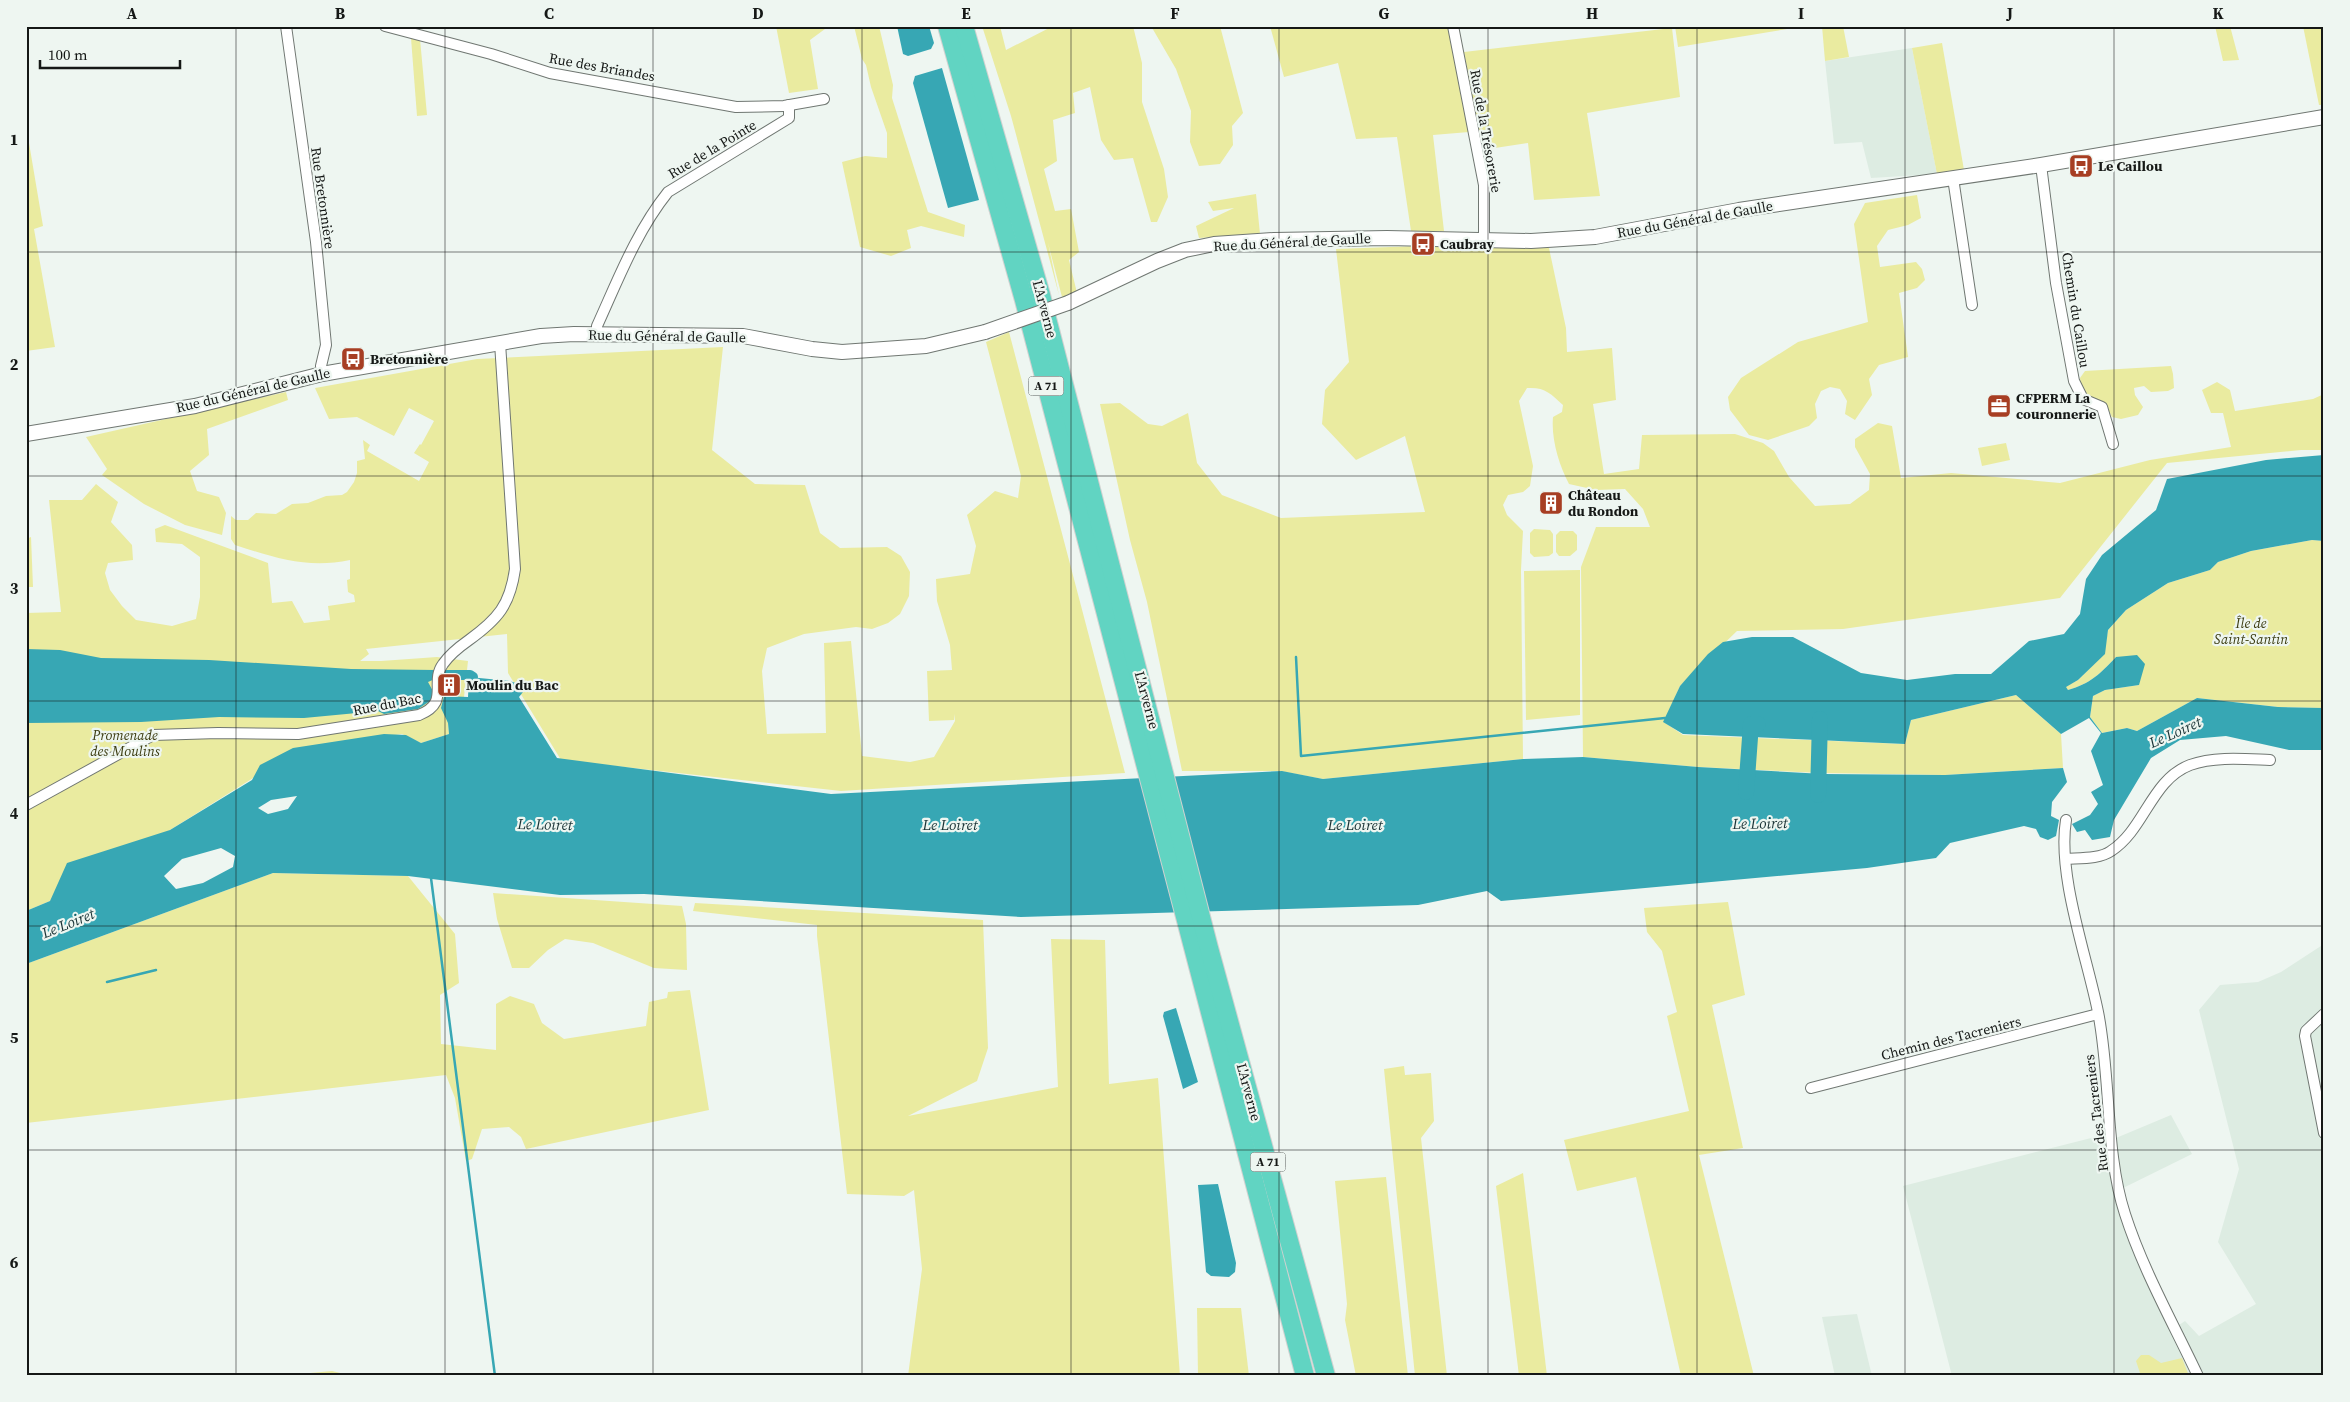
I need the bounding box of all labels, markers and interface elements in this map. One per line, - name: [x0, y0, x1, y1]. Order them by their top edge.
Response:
- text: A: [127, 2, 138, 24]
- text: B: [335, 2, 346, 24]
- text: C: [544, 2, 554, 24]
- text: D: [752, 2, 764, 24]
- text: E: [961, 2, 971, 24]
- text: F: [1170, 2, 1180, 24]
- text: G: [1379, 2, 1390, 24]
- text: H: [1586, 2, 1598, 24]
- text: I: [1798, 2, 1804, 24]
- text: J: [2006, 2, 2013, 24]
- text: K: [2212, 2, 2224, 24]
- scale bar: [40, 38, 180, 70]
- text: 100 m: [48, 44, 88, 65]
- street label: Rue des Briandes: [547, 48, 657, 86]
- street label: Rue de la Trésorerie: [1465, 68, 1507, 194]
- street label: Rue de la Pointe: [664, 115, 760, 183]
- text: 1: [10, 128, 18, 150]
- street label: Rue Bretonnière: [306, 146, 340, 250]
- bus stop icon: Le Caillou: [2068, 153, 2094, 179]
- place label: Le Caillou: [2098, 156, 2163, 176]
- street label: Rue du Général de Gaulle: [1616, 195, 1774, 243]
- street label: Rue du Général de Gaulle: [1213, 228, 1371, 256]
- bus stop icon: Caubray: [1410, 231, 1436, 257]
- place label: Caubray: [1440, 234, 1494, 254]
- street label: Chemin du Caillou: [2057, 251, 2095, 369]
- street label: L'Arverne: [1028, 278, 1062, 340]
- street label: Rue du Général de Gaulle: [588, 325, 746, 347]
- bus stop icon: Bretonnière: [340, 346, 366, 372]
- place label: Bretonnière: [370, 349, 448, 369]
- text: 2: [10, 353, 19, 375]
- street label: Rue du Général de Gaulle: [174, 362, 332, 418]
- road number: A 71: [1028, 376, 1064, 396]
- place label: CFPERM La couronnerie: [2016, 388, 2096, 424]
- office icon: CFPERM La couronnerie: [1986, 393, 2012, 419]
- place label: Château du Rondon: [1568, 485, 1639, 521]
- building icon: Château du Rondon: [1538, 490, 1564, 516]
- text: 3: [10, 577, 19, 599]
- park label: Île de Saint-Santin: [2214, 613, 2288, 649]
- street label: L'Arverne: [1130, 669, 1164, 731]
- building icon: Moulin du Bac: [436, 672, 462, 698]
- place label: Moulin du Bac: [466, 675, 559, 695]
- street label: Rue du Bac: [351, 688, 423, 720]
- water label: Le Loiret: [2145, 711, 2205, 753]
- park label: Promenade des Moulins: [90, 725, 161, 761]
- text: 4: [10, 802, 19, 824]
- water label: Le Loiret: [1731, 812, 1789, 834]
- water label: Le Loiret: [516, 813, 574, 835]
- water label: Le Loiret: [921, 814, 979, 835]
- water label: Le Loiret: [1326, 814, 1384, 835]
- water label: Le Loiret: [38, 903, 99, 943]
- street label: Chemin des Tacreniers: [1879, 1011, 2023, 1065]
- text: 5: [10, 1026, 19, 1048]
- street label: Rue des Tacreniers: [2079, 1053, 2113, 1173]
- street label: L'Arverne: [1232, 1061, 1266, 1123]
- road number: A 71: [1250, 1152, 1286, 1172]
- text: 6: [10, 1251, 19, 1273]

